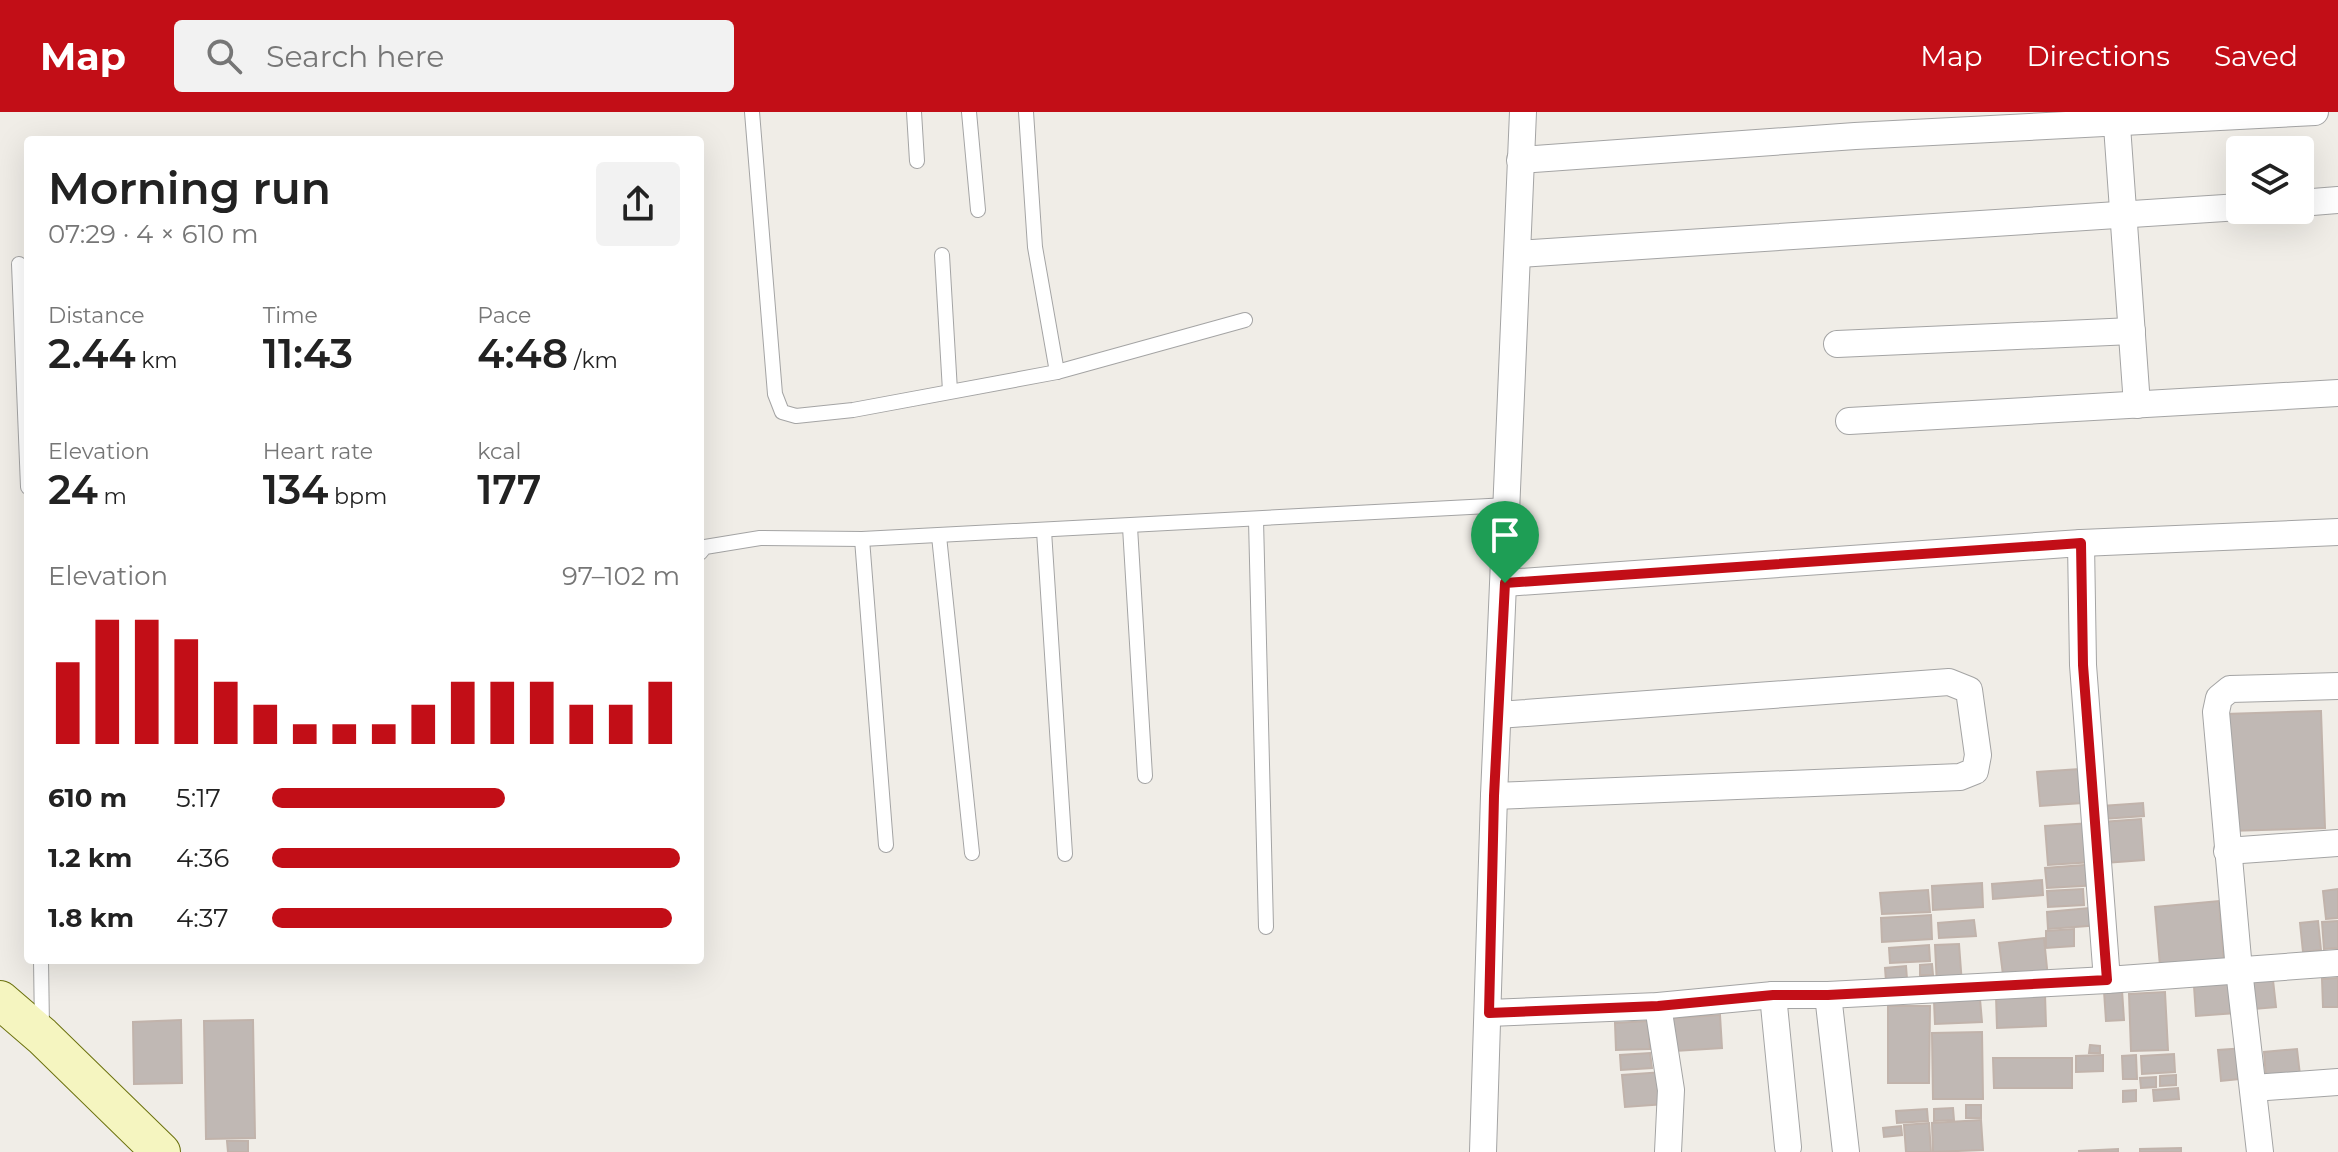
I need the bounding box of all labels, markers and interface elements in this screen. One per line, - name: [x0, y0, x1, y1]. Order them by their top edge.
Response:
- search box: [174, 20, 734, 92]
- text: Map: [40, 33, 126, 80]
- icon: search: [202, 34, 246, 78]
- text: Search here: [266, 38, 444, 75]
- text: Map: [1920, 39, 1982, 73]
- text: Directions: [2026, 39, 2170, 73]
- text: Saved: [2214, 39, 2298, 73]
- map controls: [2226, 136, 2314, 224]
- button: layers: [2226, 136, 2314, 224]
- text: Morning run: [48, 161, 331, 215]
- button: share: [596, 162, 680, 246]
- text: 07:29 · 4 × 610 m: [48, 218, 259, 250]
- text: Distance: [48, 302, 145, 329]
- text: Time: [263, 302, 318, 329]
- text: Pace: [477, 302, 531, 329]
- text: 2.44: [48, 329, 136, 378]
- text: 11:43: [263, 329, 353, 378]
- text: 4:48: [477, 329, 568, 378]
- text: km: [136, 347, 178, 374]
- text: /km: [568, 347, 618, 374]
- text: Elevation: [48, 438, 150, 465]
- text: Heart rate: [263, 438, 373, 465]
- text: kcal: [477, 438, 521, 465]
- text: 24: [48, 465, 98, 514]
- text: 134: [263, 465, 328, 514]
- text: 177: [477, 465, 541, 514]
- text: m: [98, 483, 127, 510]
- text: bpm: [328, 483, 387, 510]
- pin: [1471, 501, 1539, 583]
- icon: arrive: [1483, 513, 1527, 557]
- text: Elevation: [48, 560, 168, 592]
- text: 97–102 m: [562, 560, 680, 592]
- text: 610 m: [48, 782, 127, 814]
- text: 5:17: [176, 782, 221, 814]
- text: 1.2 km: [48, 842, 132, 874]
- text: 4:36: [176, 842, 229, 874]
- text: 1.8 km: [48, 902, 134, 934]
- text: 4:37: [176, 902, 229, 934]

